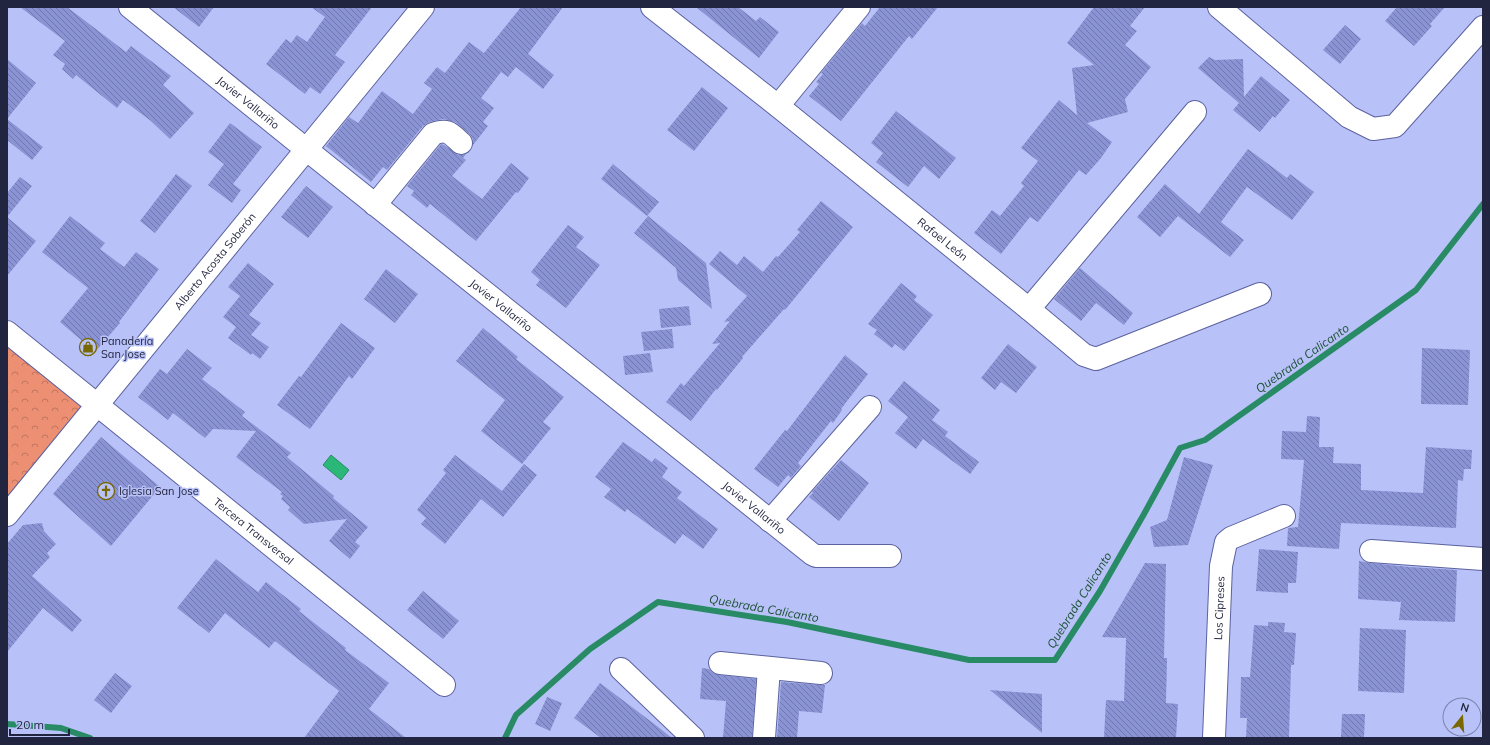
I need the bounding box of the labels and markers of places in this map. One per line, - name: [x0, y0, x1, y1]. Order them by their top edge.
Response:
- place label: Panadería San Jose: [101, 334, 153, 361]
- shop icon: Panadería San Jose: [78, 337, 98, 357]
- church icon: Iglesia San Jose: [96, 481, 116, 501]
- place label: Iglesia San Jose: [119, 484, 199, 498]

